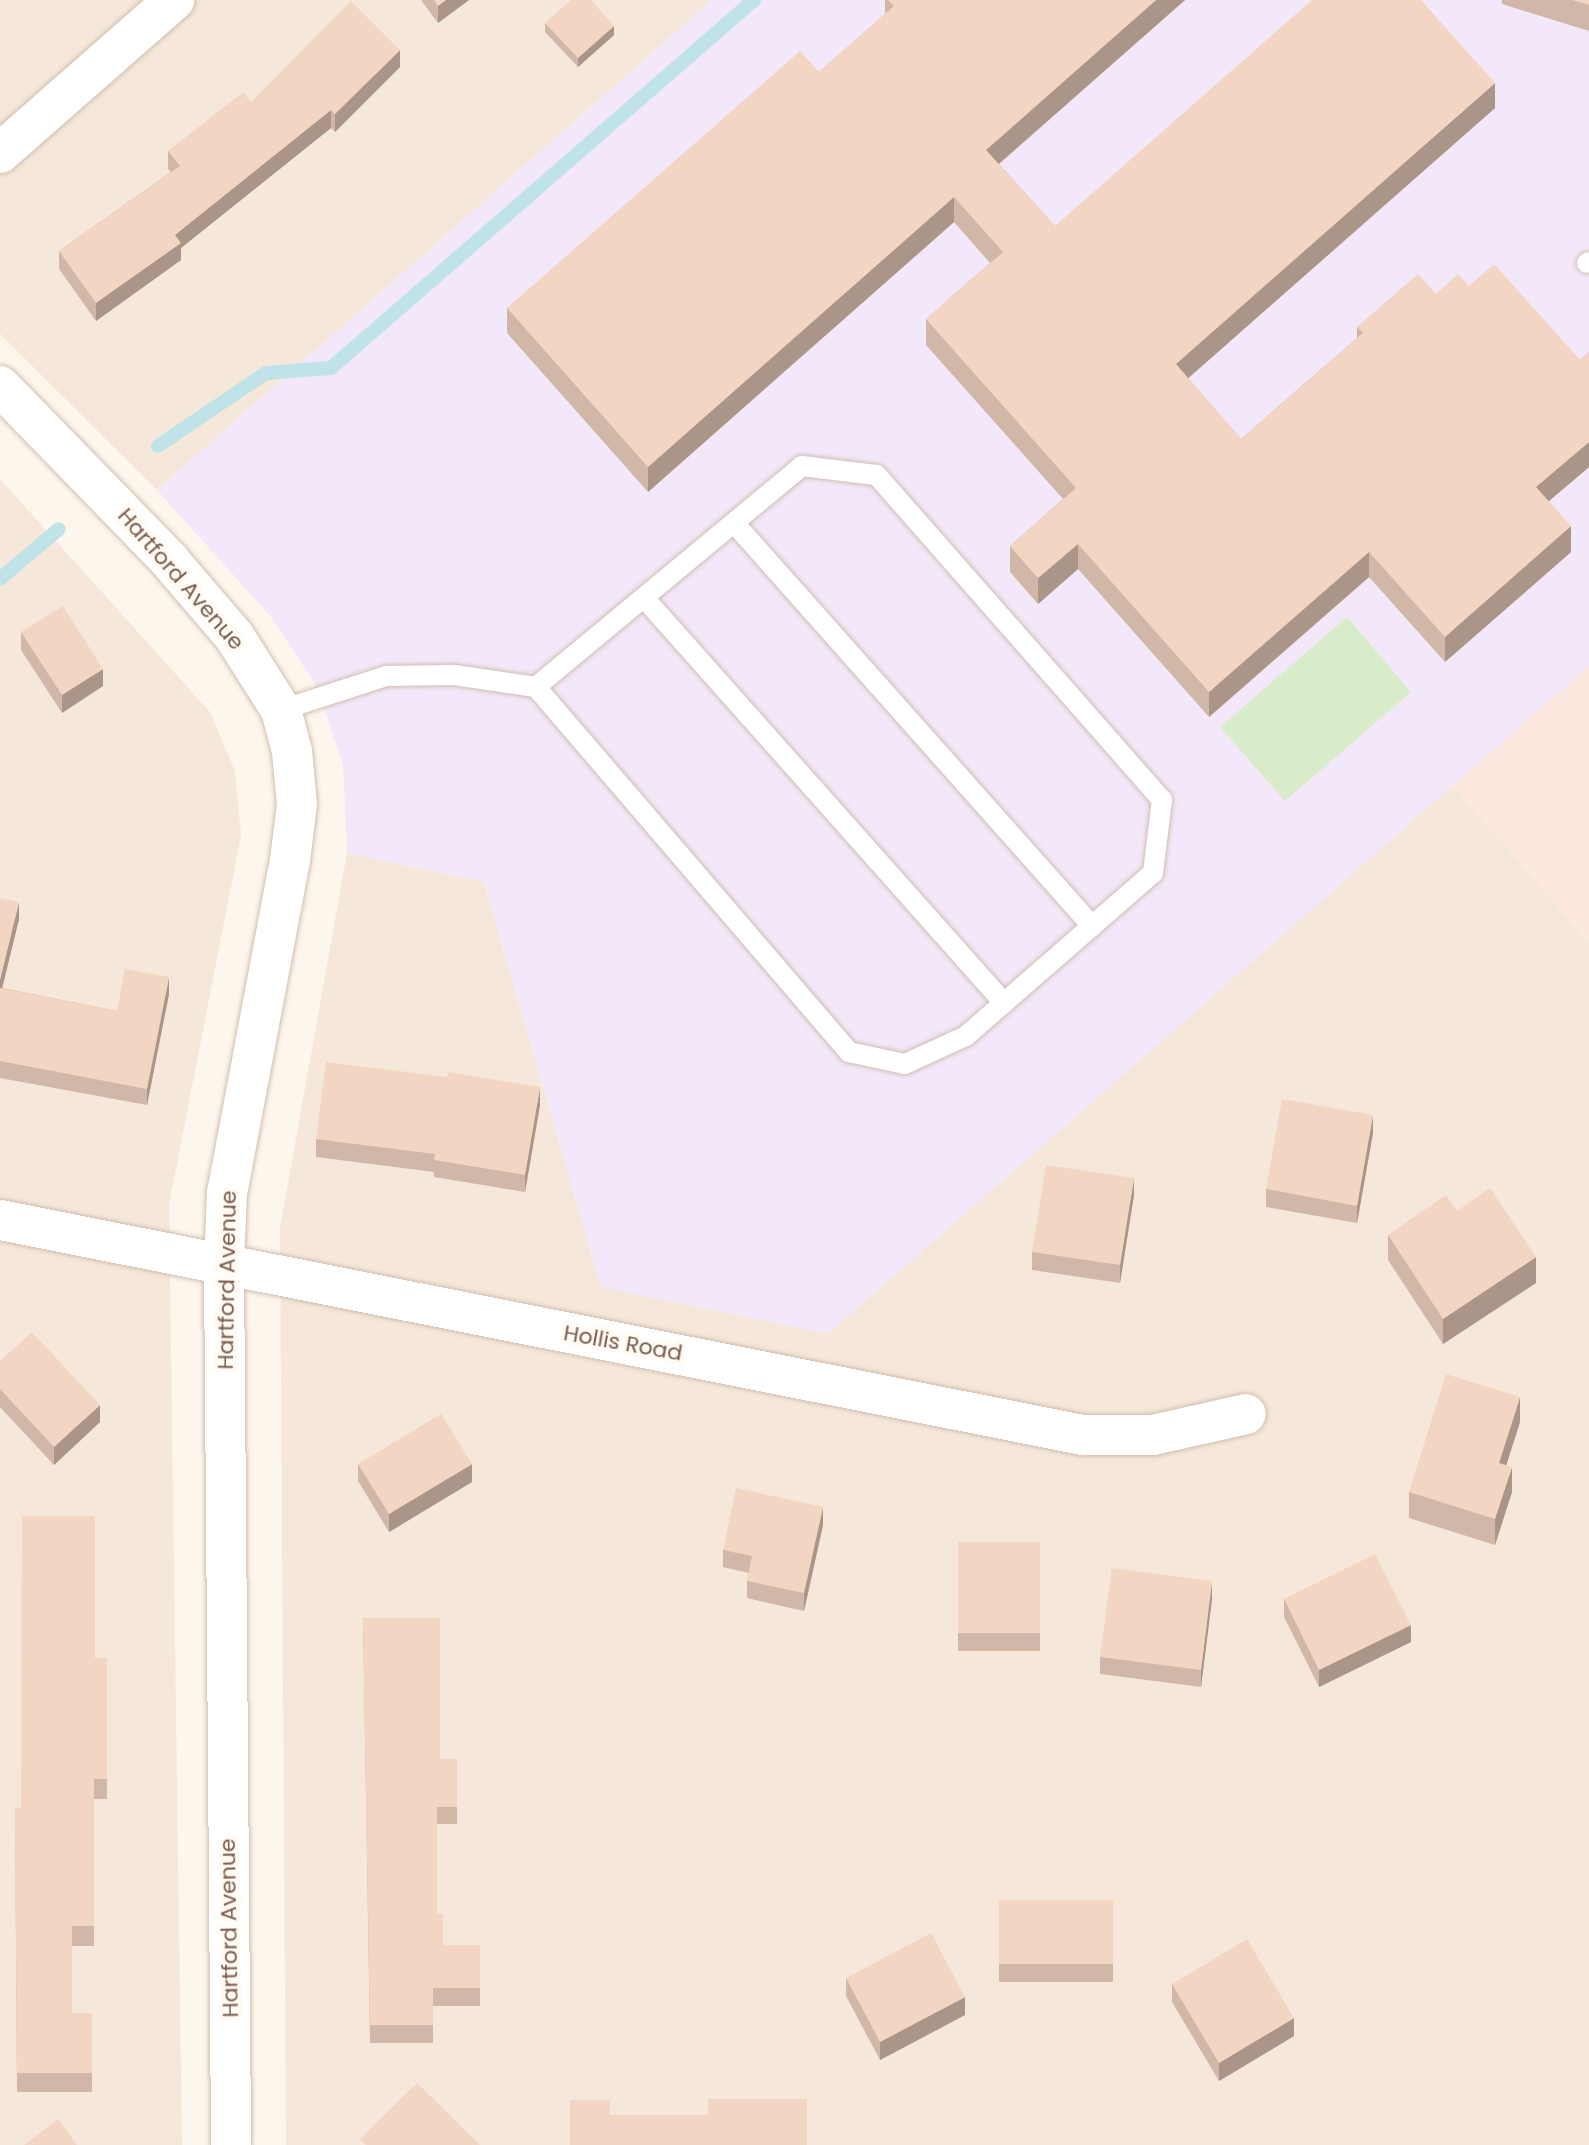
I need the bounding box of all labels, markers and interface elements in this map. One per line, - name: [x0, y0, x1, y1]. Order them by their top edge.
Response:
- street label: Hartford Avenue: [112, 503, 250, 655]
- street label: Hartford Avenue: [212, 1190, 242, 1370]
- street label: Hollis Road: [562, 1320, 684, 1366]
- street label: Hartford Avenue: [214, 1838, 244, 2018]

